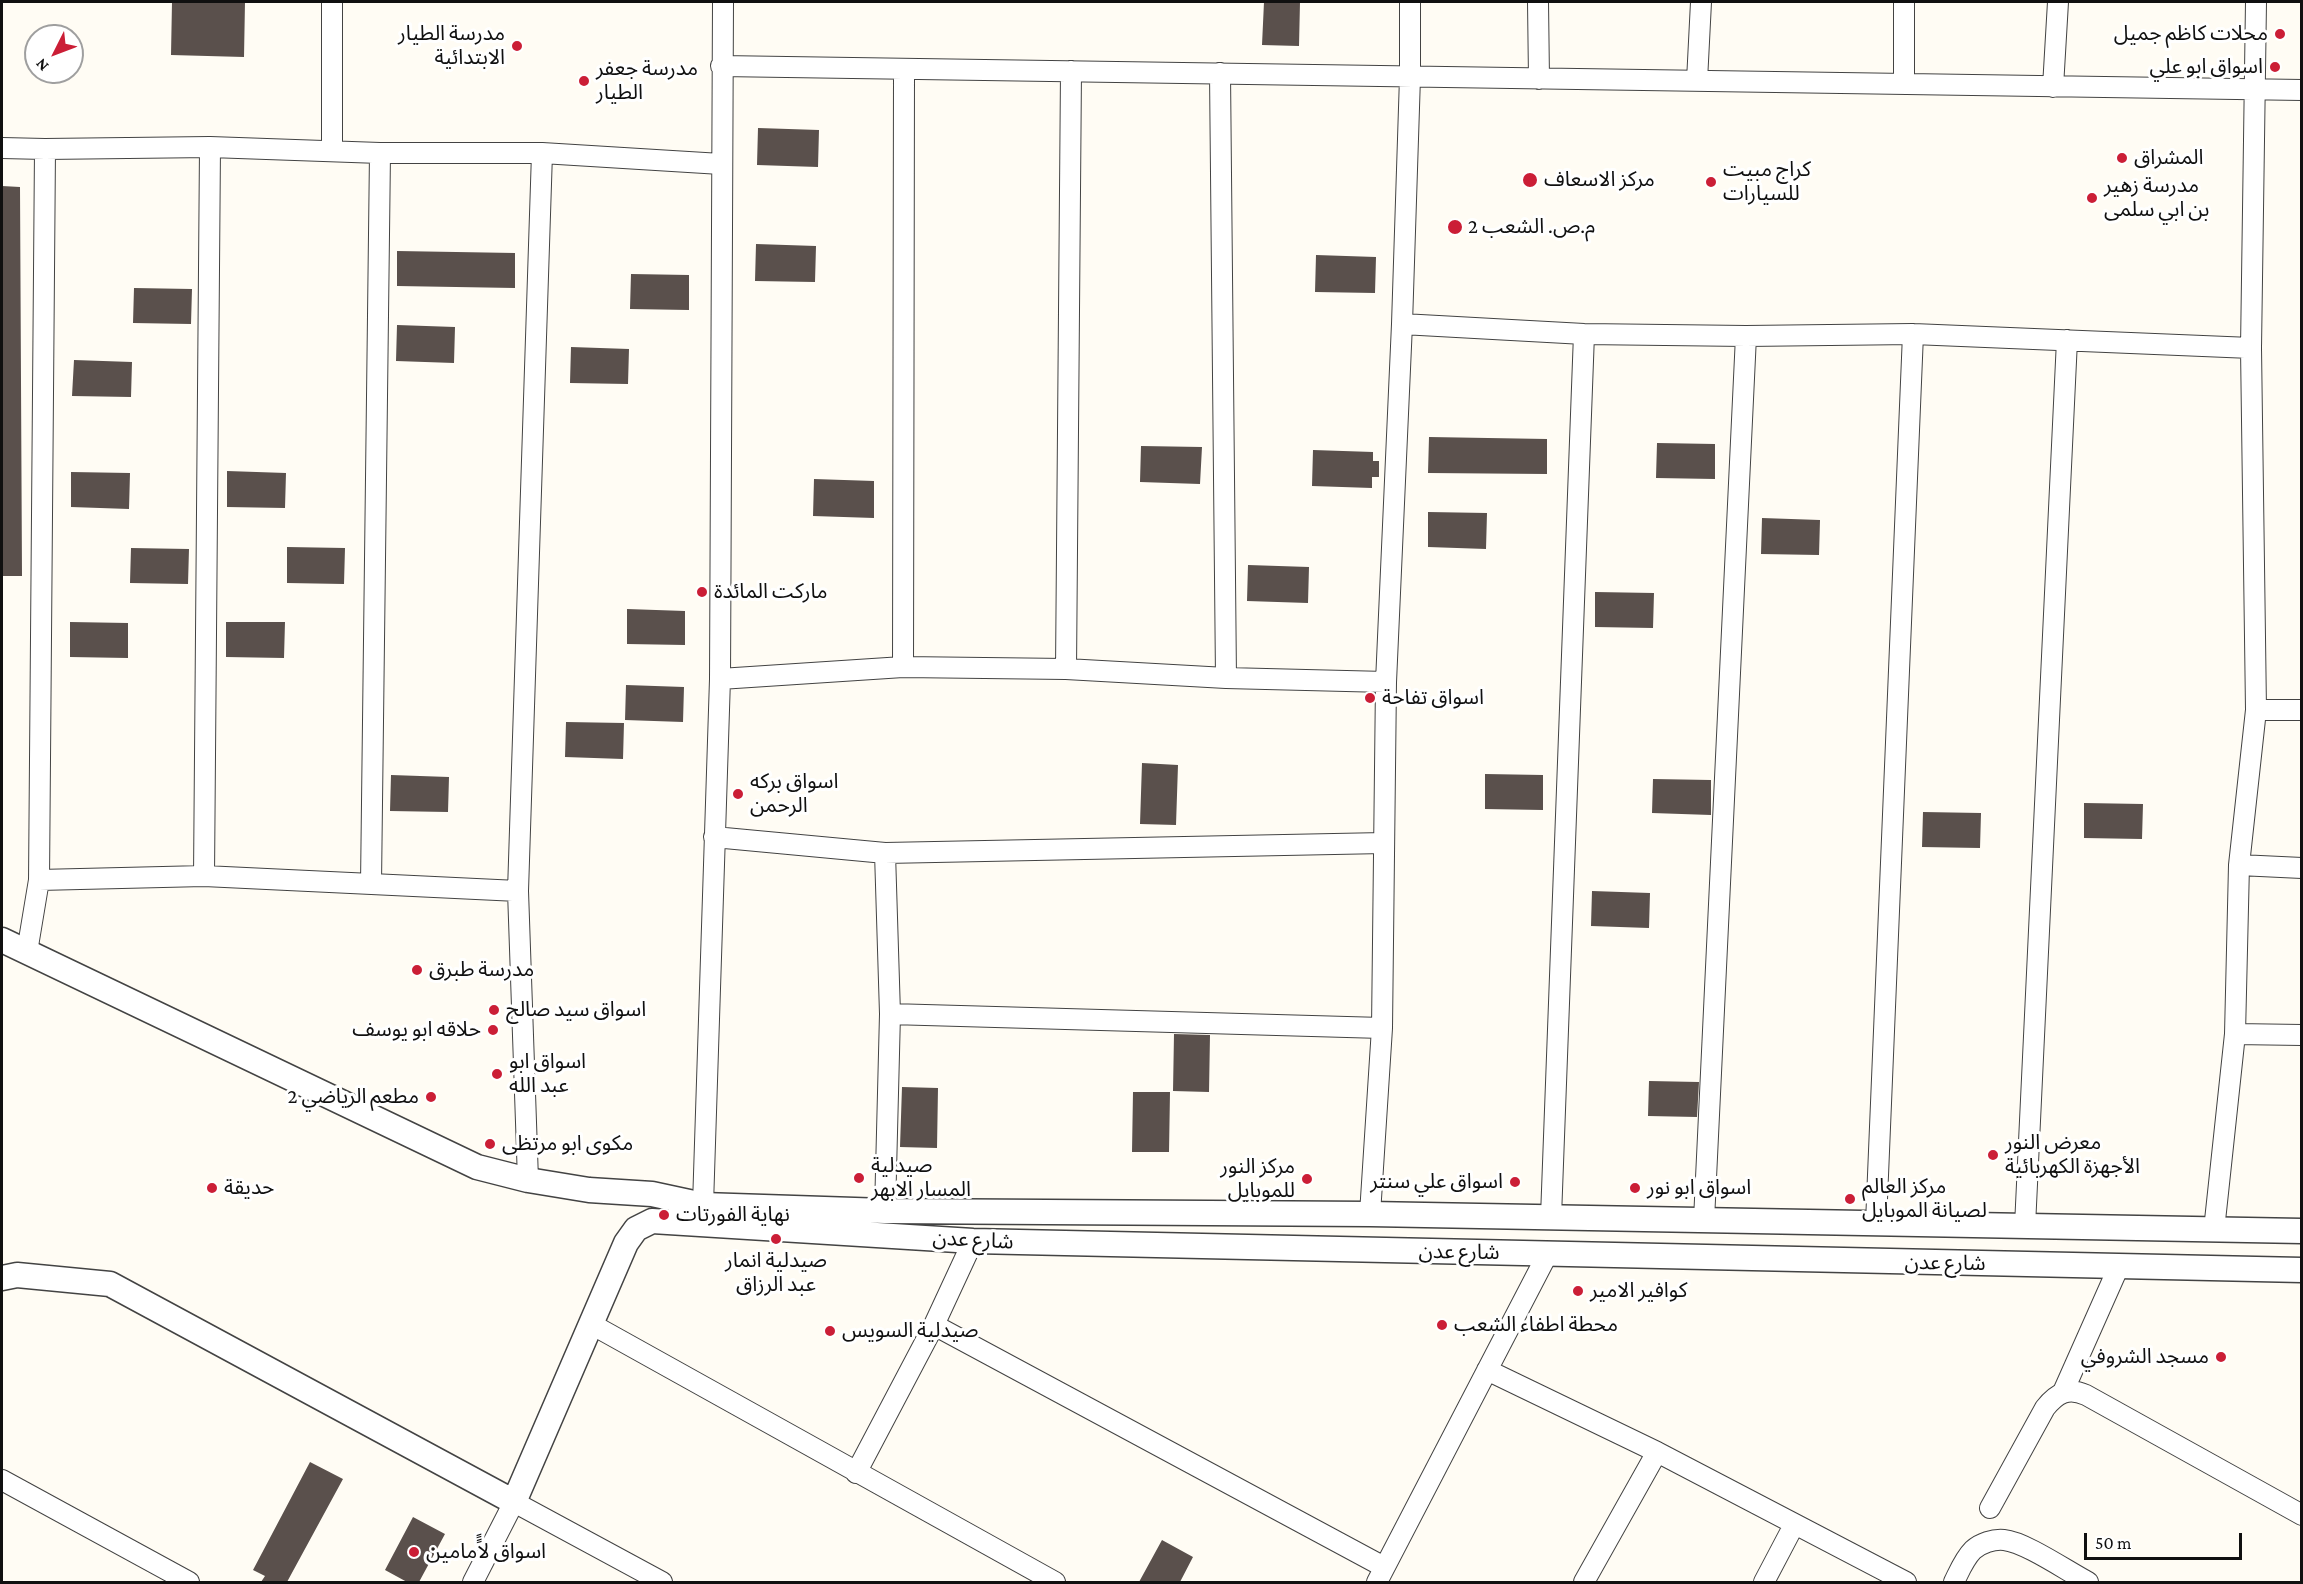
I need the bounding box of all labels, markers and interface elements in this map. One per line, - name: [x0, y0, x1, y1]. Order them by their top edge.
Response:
- place label: مدرسة الطيار الابتدائية: [398, 21, 505, 71]
- place label: محلات كاظم جميل: [2114, 21, 2268, 47]
- north arrow: [24, 24, 84, 84]
- marker: محلات كاظم جميل: [2273, 27, 2287, 41]
- marker: مدرسة الطيار الابتدائية: [510, 39, 524, 53]
- place label: اسواق ابو علي: [2150, 54, 2263, 80]
- text: N: [32, 55, 52, 75]
- place label: مدرسة جعفر الطيار: [596, 56, 698, 106]
- marker: اسواق ابو علي: [2268, 60, 2282, 74]
- marker: مدرسة جعفر الطيار: [577, 74, 591, 88]
- place label: المشراق: [2134, 145, 2203, 171]
- marker: المشراق: [2115, 151, 2129, 165]
- place label: كراج مبيت للسيارات: [1723, 157, 1811, 207]
- place label: مركز الاسعاف: [1544, 167, 1655, 193]
- marker: مركز الاسعاف: [1521, 171, 1539, 189]
- place label: مدرسة زهير بن ابي سلمى: [2104, 173, 2209, 223]
- marker: كراج مبيت للسيارات: [1704, 175, 1718, 189]
- marker: مدرسة زهير بن ابي سلمى: [2085, 191, 2099, 205]
- place label: م.ص. الشعب 2: [1468, 214, 1595, 240]
- marker: م.ص. الشعب 2: [1446, 218, 1464, 236]
- place label: ماركت المائدة: [714, 579, 828, 605]
- marker: ماركت المائدة: [695, 585, 709, 599]
- place label: اسواق تفاحة: [1382, 685, 1484, 711]
- marker: اسواق تفاحة: [1363, 691, 1377, 705]
- place label: اسواق بركه الرحمن: [750, 769, 839, 819]
- marker: اسواق بركه الرحمن: [731, 787, 745, 801]
- place label: مدرسة طبرق: [429, 957, 534, 983]
- marker: مدرسة طبرق: [410, 963, 424, 977]
- place label: اسواق سيد صالح: [506, 997, 646, 1023]
- marker: اسواق سيد صالح: [487, 1003, 501, 1017]
- place label: حلاقه ابو يوسف: [352, 1017, 481, 1043]
- marker: حلاقه ابو يوسف: [486, 1023, 500, 1037]
- place label: اسواق ابو عبد الله: [509, 1049, 586, 1099]
- marker: اسواق ابو عبد الله: [490, 1067, 504, 1081]
- place label: مطعم الرياضي 2: [287, 1084, 419, 1110]
- marker: مطعم الرياضي 2: [424, 1090, 438, 1104]
- place label: معرض النور الأجهزة الكهربائية: [2005, 1130, 2140, 1180]
- place label: مكوى ابو مرتظى: [502, 1131, 633, 1157]
- marker: مكوى ابو مرتظى: [483, 1137, 497, 1151]
- marker: معرض النور الأجهزة الكهربائية: [1986, 1148, 2000, 1162]
- place label: صيدلية المسار الابهر: [871, 1153, 971, 1203]
- place label: مركز النور للموبايل: [1220, 1154, 1295, 1204]
- place label: اسواق علي سنتر: [1370, 1169, 1503, 1195]
- marker: صيدلية المسار الابهر: [852, 1171, 866, 1185]
- marker: مركز النور للموبايل: [1300, 1172, 1314, 1186]
- place label: مركز العالم لصيانة الموبايل: [1862, 1174, 1987, 1224]
- place label: حديقة: [224, 1175, 274, 1201]
- marker: اسواق علي سنتر: [1508, 1175, 1522, 1189]
- place label: اسواق ابو نور: [1647, 1175, 1751, 1201]
- marker: حديقة: [205, 1181, 219, 1195]
- marker: اسواق ابو نور: [1628, 1181, 1642, 1195]
- marker: مركز العالم لصيانة الموبايل: [1843, 1192, 1857, 1206]
- place label: نهاية الفورتات: [676, 1202, 790, 1228]
- marker: نهاية الفورتات: [657, 1208, 671, 1222]
- street label: شارع عدن: [932, 1225, 1014, 1255]
- marker: صيدلية انمار عبد الرزاق: [769, 1232, 783, 1246]
- street label: شارع عدن: [1418, 1239, 1500, 1265]
- place label: صيدلية انمار عبد الرزاق: [725, 1248, 827, 1298]
- street label: شارع عدن: [1904, 1250, 1986, 1276]
- place label: كوافير الامير: [1590, 1278, 1687, 1304]
- marker: كوافير الامير: [1571, 1284, 1585, 1298]
- place label: محطة اطفاء الشعب: [1454, 1312, 1618, 1338]
- place label: صيدلية السويس: [842, 1318, 979, 1344]
- marker: محطة اطفاء الشعب: [1435, 1318, 1449, 1332]
- marker: صيدلية السويس: [823, 1324, 837, 1338]
- place label: مسجد الشروفي: [2081, 1344, 2209, 1370]
- marker: مسجد الشروفي: [2214, 1350, 2228, 1364]
- scale bar: [2087, 1521, 2244, 1559]
- text: 50 m: [2095, 1533, 2132, 1553]
- place label: اسواق لاًًمامين: [426, 1539, 546, 1565]
- marker: اسواق لاًًمامين: [407, 1545, 421, 1559]

